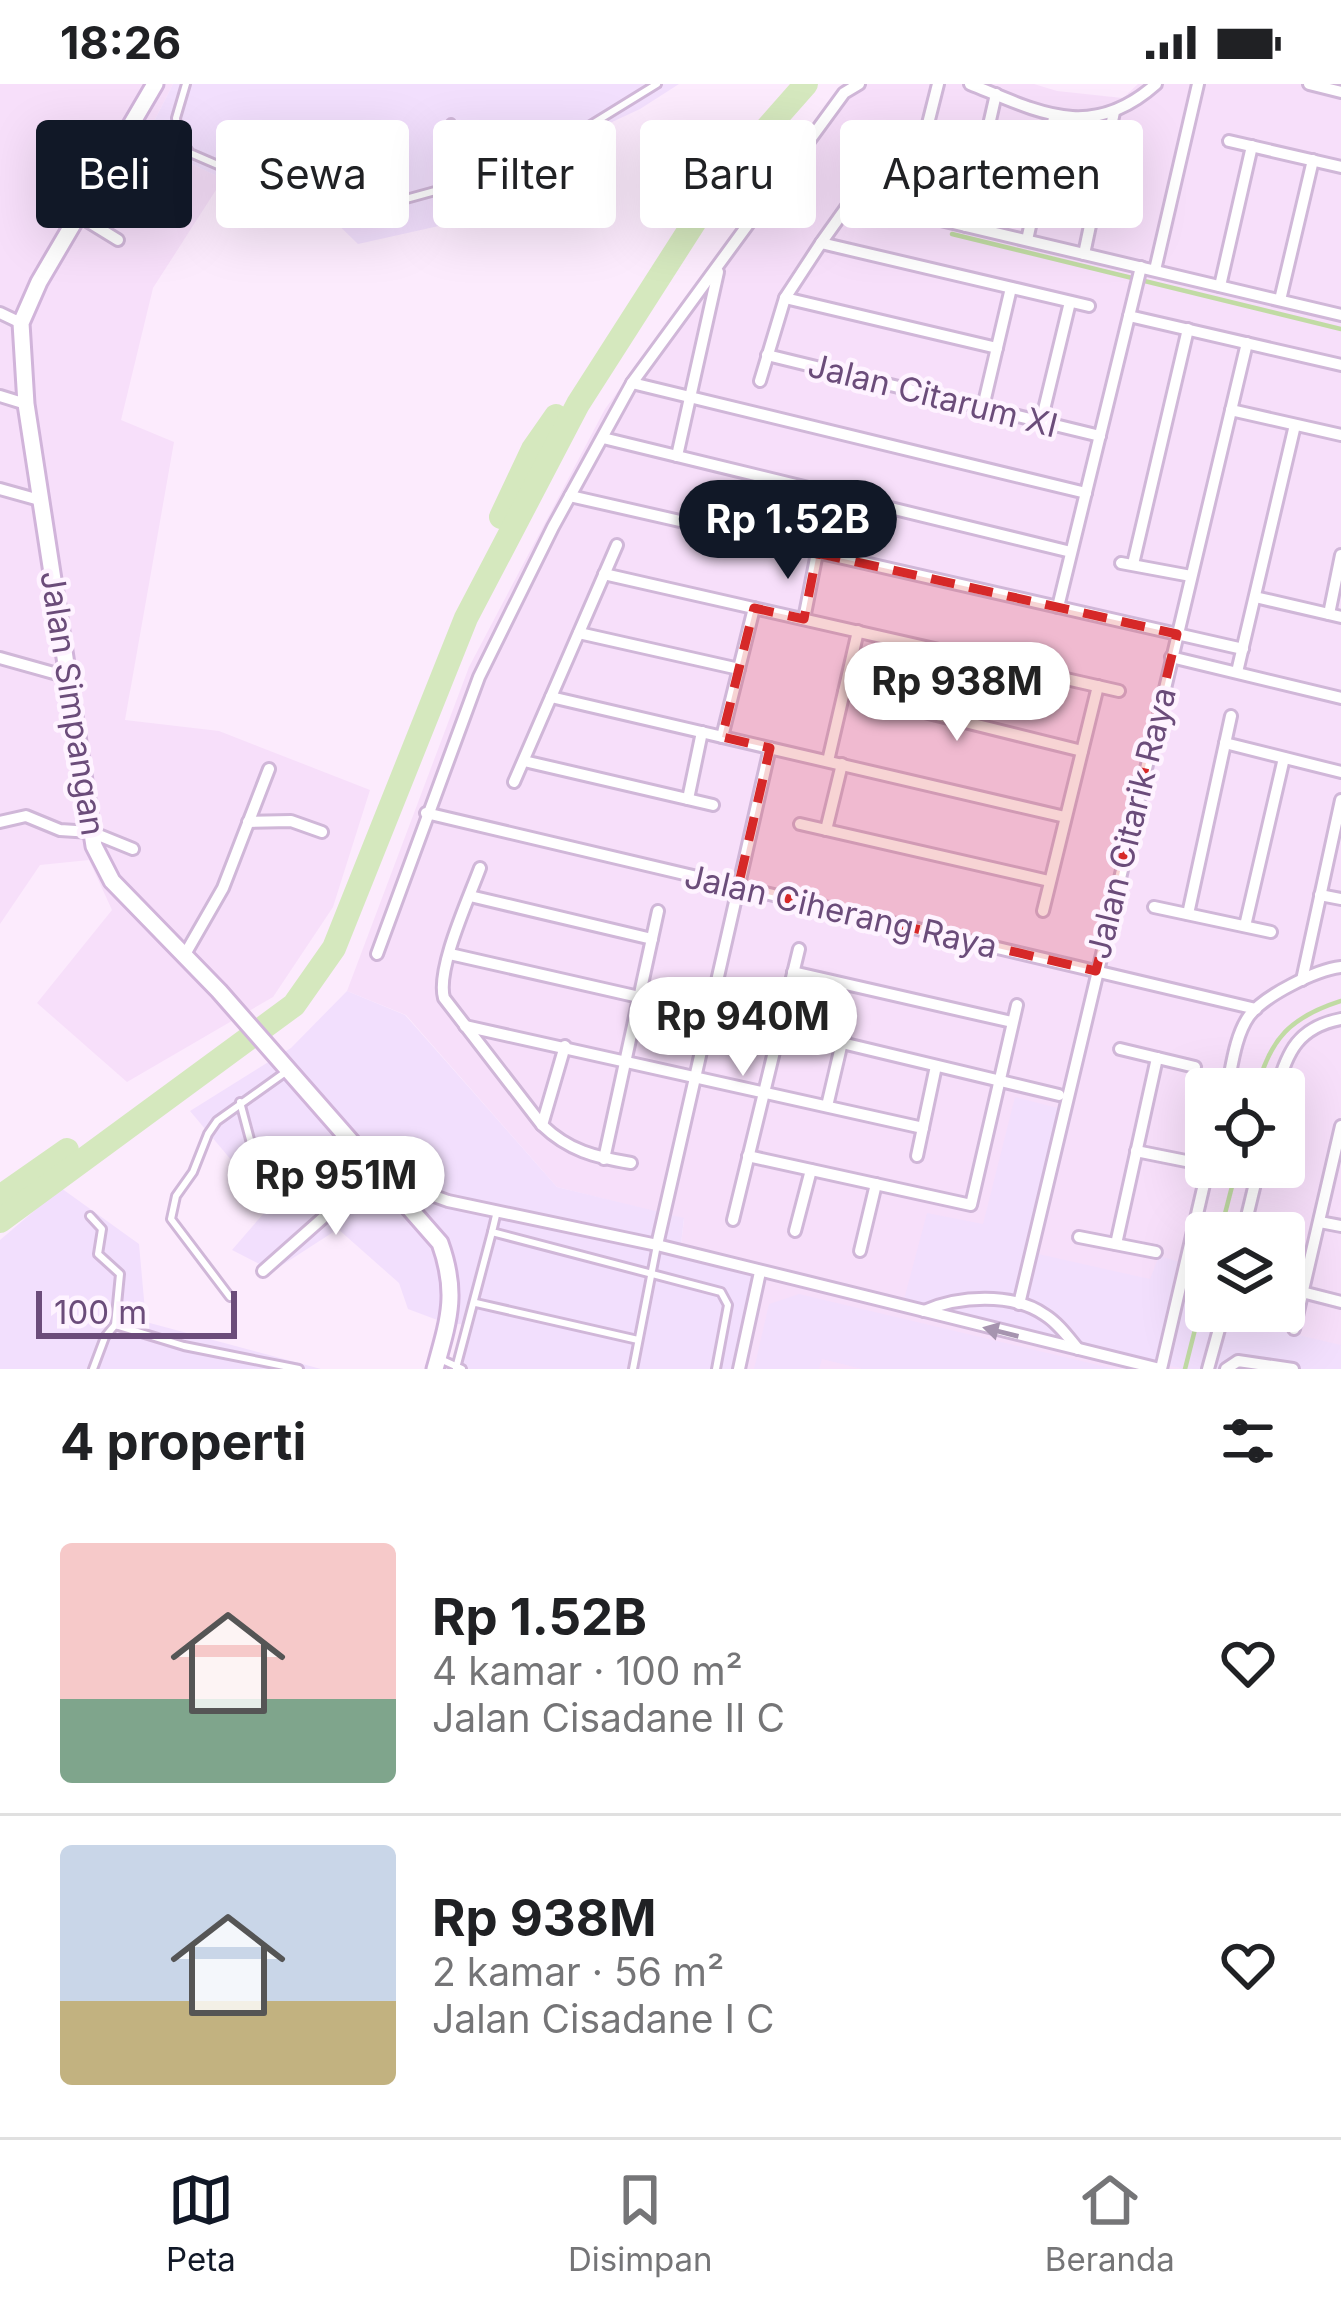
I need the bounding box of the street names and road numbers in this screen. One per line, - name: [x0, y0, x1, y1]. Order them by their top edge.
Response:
- street label: Jalan Citarum XI: [804, 345, 1062, 445]
- street label: Jalan Simpangan: [32, 568, 114, 838]
- street label: Jalan Citarik Raya: [1078, 683, 1184, 963]
- street label: Jalan Ciherang Raya: [681, 856, 1001, 966]

